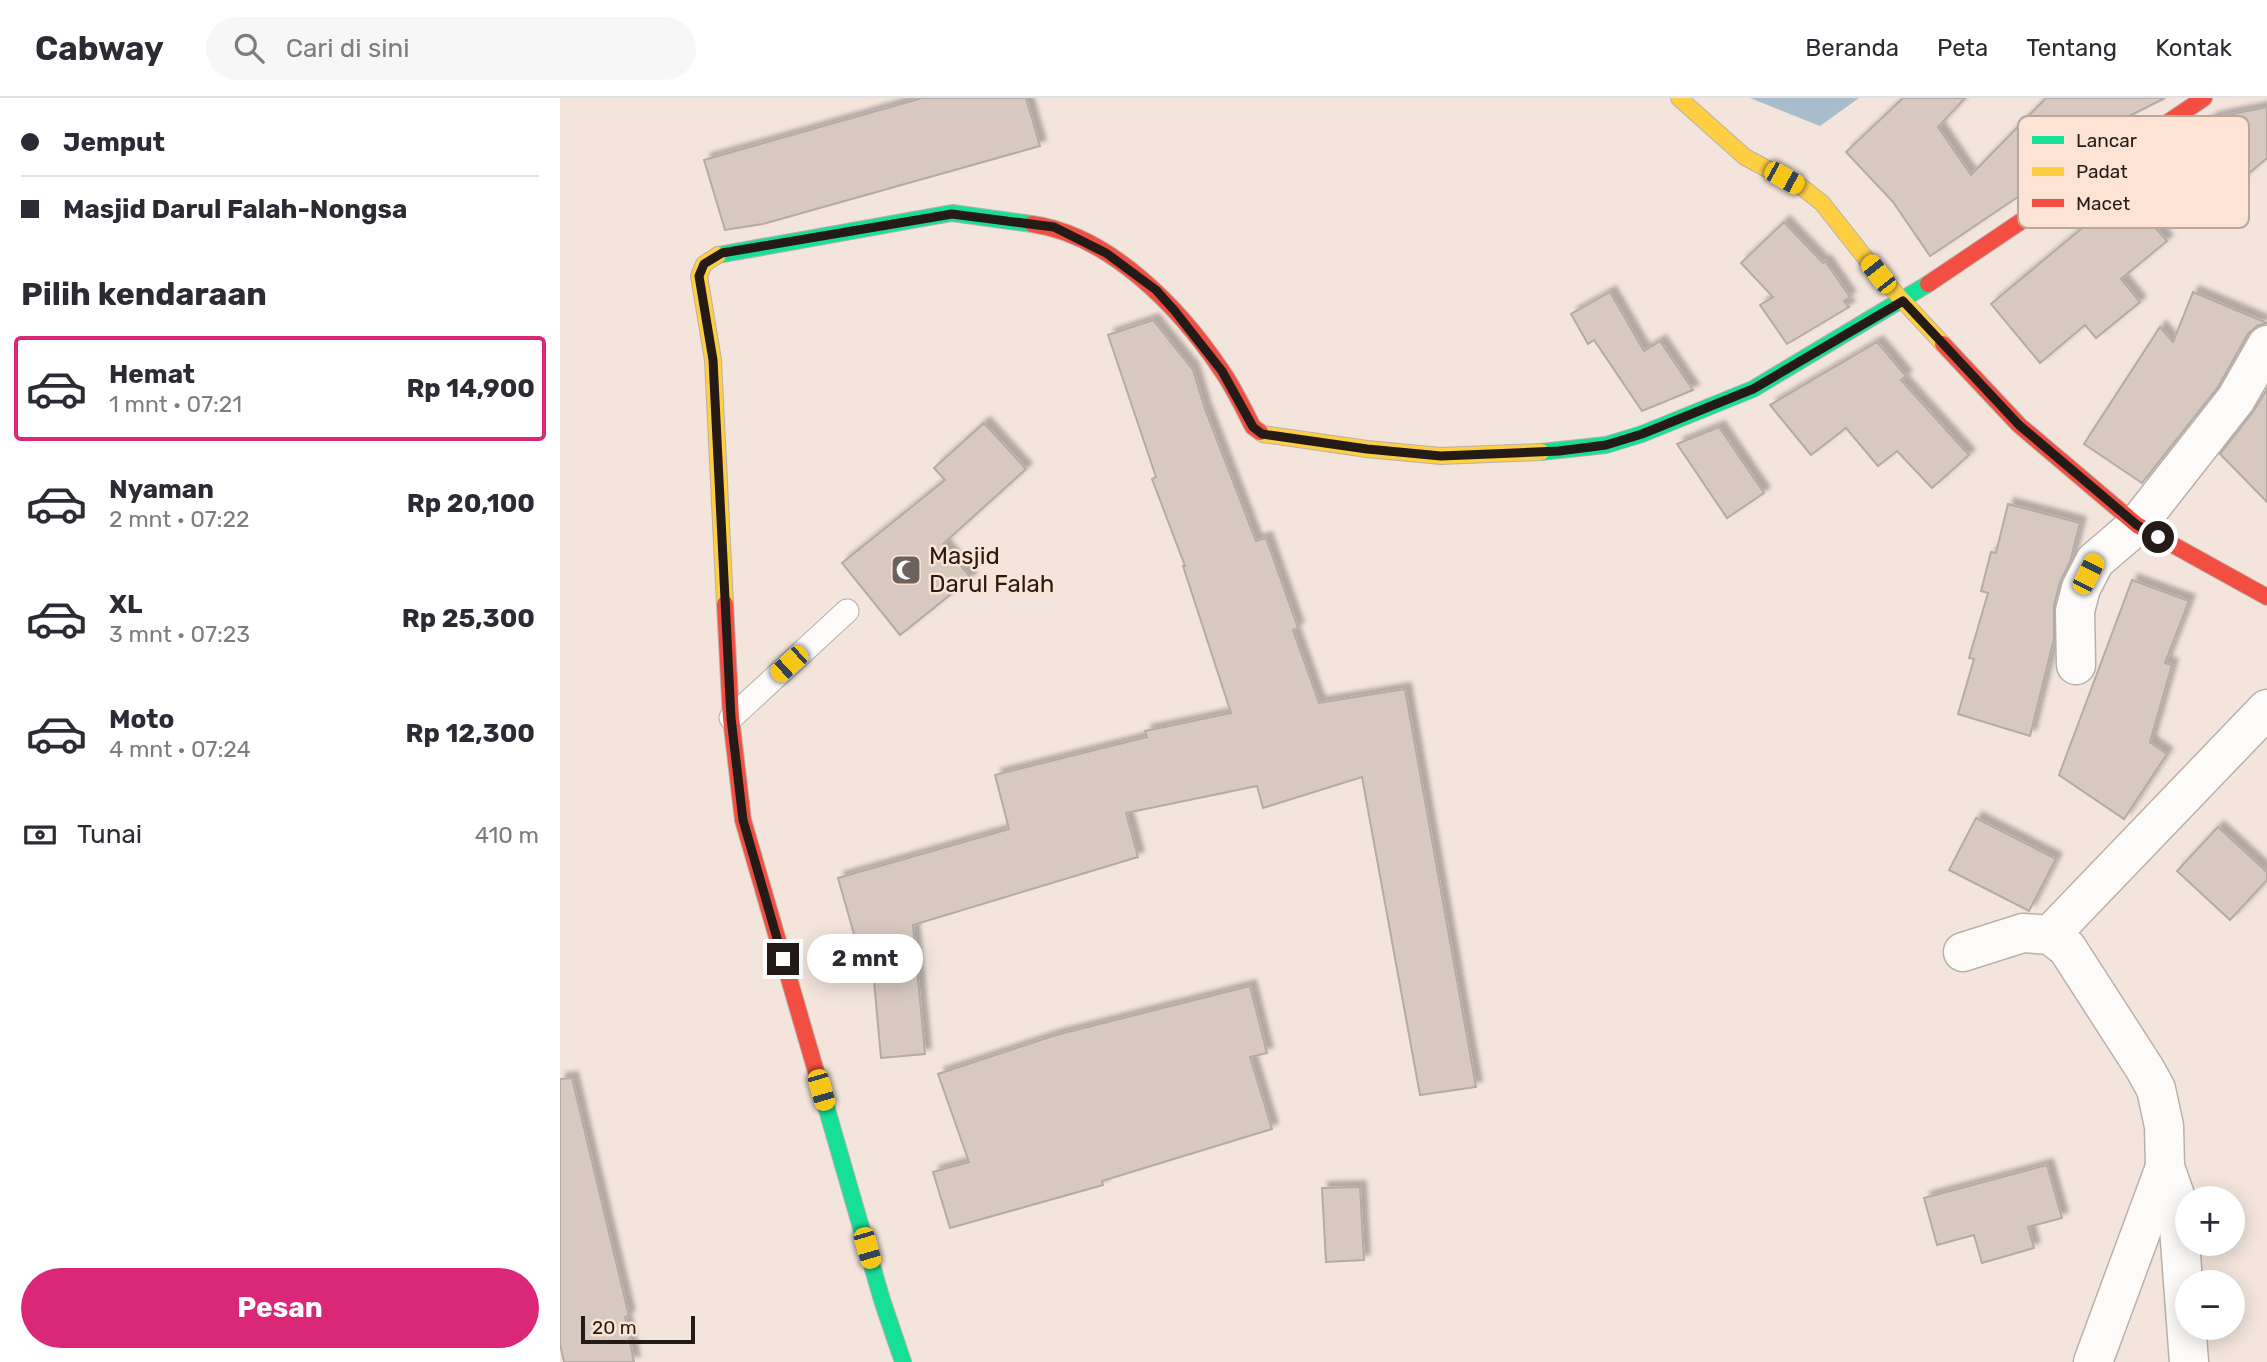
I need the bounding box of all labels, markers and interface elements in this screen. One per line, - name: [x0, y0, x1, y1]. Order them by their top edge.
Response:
- search box: [206, 17, 696, 80]
- text: Cabway: [35, 29, 164, 68]
- icon: search: [230, 29, 268, 67]
- text: Cari di sini: [286, 33, 410, 64]
- text: Beranda: [1805, 34, 1899, 62]
- text: Peta: [1937, 34, 1988, 62]
- text: Tentang: [2026, 34, 2117, 62]
- text: Kontak: [2155, 34, 2232, 62]
- legend: [2018, 116, 2249, 228]
- text: Jemput: [63, 127, 165, 158]
- text: Lancar: [2076, 129, 2138, 152]
- car: [1761, 159, 1808, 197]
- text: Padat: [2076, 160, 2128, 183]
- text: Macet: [2076, 192, 2131, 215]
- text: Masjid Darul Falah-Nongsa: [63, 194, 407, 225]
- car: [1857, 251, 1900, 297]
- text: Pilih kendaraan: [21, 275, 267, 313]
- icon: car: [25, 357, 88, 420]
- text: Hemat: [109, 359, 195, 390]
- text: Rp 14,900: [406, 373, 535, 404]
- text: 1 mnt · 07:21: [109, 390, 242, 418]
- icon: car: [25, 472, 88, 535]
- text: Nyaman: [109, 474, 214, 505]
- text: Rp 20,100: [407, 488, 535, 519]
- text: 2 mnt · 07:22: [109, 505, 250, 533]
- route start: [2142, 521, 2174, 553]
- place label: Masjid Darul Falah: [929, 542, 1054, 598]
- car: [2070, 551, 2107, 597]
- mosque icon: Masjid Darul Falah: [889, 553, 923, 587]
- icon: car: [25, 587, 88, 650]
- text: XL: [109, 589, 142, 620]
- text: Rp 25,300: [402, 603, 535, 634]
- text: 3 mnt · 07:23: [109, 620, 250, 648]
- car: [767, 642, 812, 686]
- icon: car: [25, 702, 88, 765]
- text: Moto: [109, 704, 174, 735]
- text: Rp 12,300: [406, 718, 535, 749]
- text: 4 mnt · 07:24: [109, 735, 251, 763]
- icon: cash: [21, 816, 59, 854]
- text: Tunai: [77, 819, 142, 850]
- text: 410 m: [475, 821, 539, 849]
- callout: 2 mnt: [808, 934, 923, 984]
- route end: [767, 943, 799, 975]
- text: 2 mnt: [832, 944, 898, 972]
- car: [806, 1067, 837, 1113]
- map controls: [2175, 1186, 2245, 1340]
- button: +: [2175, 1186, 2245, 1256]
- car: [852, 1225, 883, 1271]
- button: Pesan: [21, 1268, 539, 1348]
- button: −: [2175, 1270, 2245, 1340]
- scale bar: [581, 1313, 695, 1345]
- text: 20 m: [592, 1316, 637, 1339]

